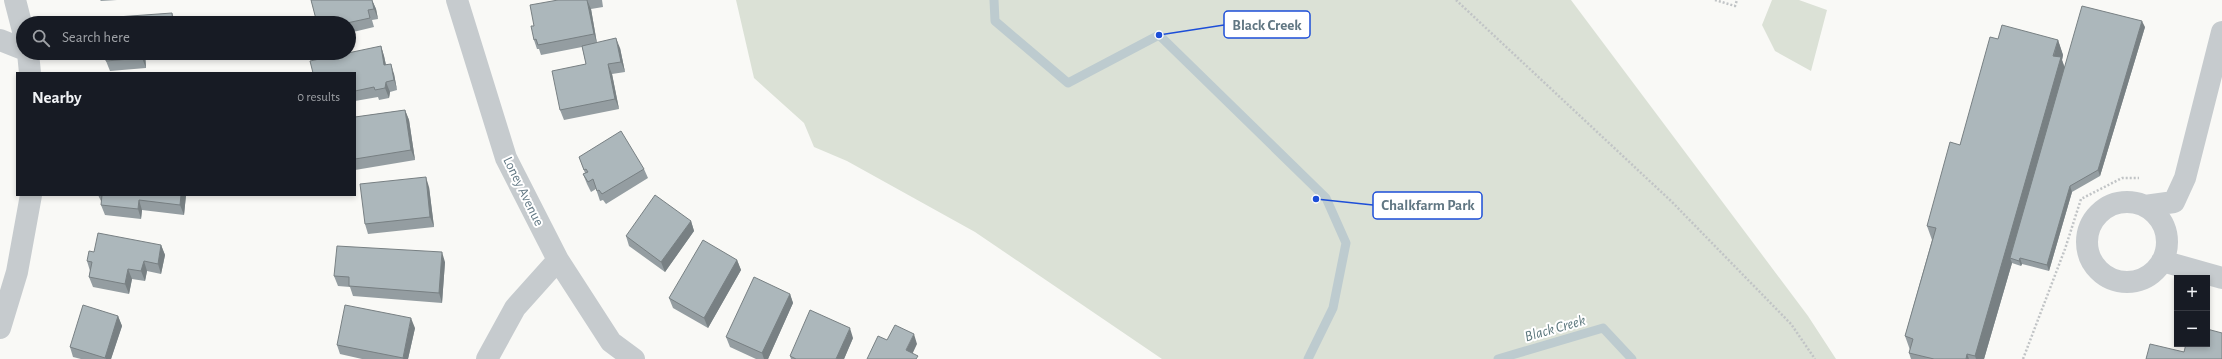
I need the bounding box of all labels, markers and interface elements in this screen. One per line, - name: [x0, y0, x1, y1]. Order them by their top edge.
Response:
- callout: Black Creek: [1224, 11, 1310, 38]
- search box: [16, 16, 356, 60]
- text: Black Creek: [1232, 18, 1302, 33]
- icon: search: [30, 27, 52, 49]
- text: Search here: [62, 30, 130, 45]
- text: Nearby: [32, 89, 82, 106]
- text: 0 results: [297, 91, 340, 104]
- street label: Loney Avenue: [500, 155, 546, 228]
- callout: Chalkfarm Park: [1373, 192, 1482, 219]
- text: Chalkfarm Park: [1381, 198, 1475, 213]
- map controls: [2174, 275, 2210, 347]
- button: +: [2174, 275, 2210, 311]
- button: −: [2174, 311, 2210, 347]
- water label: Black Creek: [1523, 313, 1587, 344]

